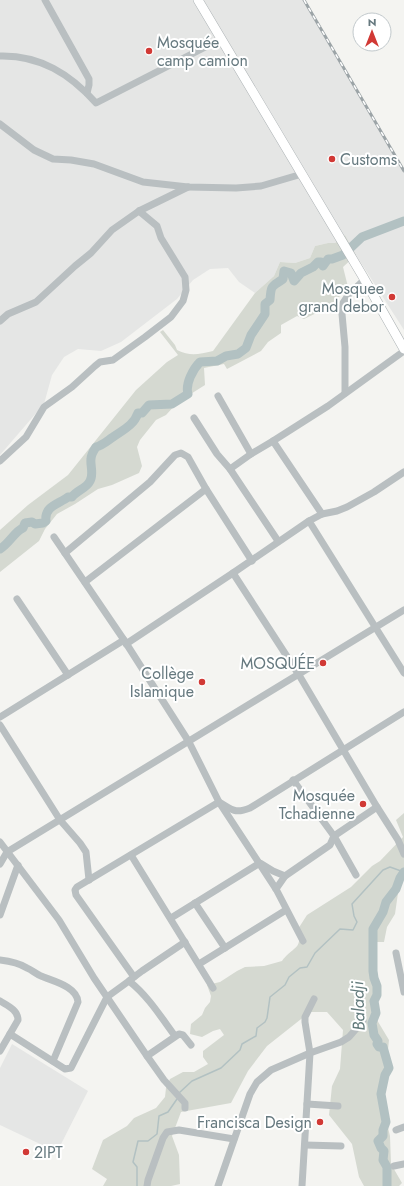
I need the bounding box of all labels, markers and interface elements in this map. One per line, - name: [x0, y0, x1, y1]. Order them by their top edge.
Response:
- north arrow: [352, 12, 392, 52]
- text: N: [368, 14, 376, 30]
- place label: Mosquée camp camion: [157, 31, 248, 72]
- marker: Mosquée camp camion: [144, 46, 154, 56]
- place label: Customs: [340, 148, 397, 171]
- marker: Customs: [327, 154, 337, 164]
- place label: Mosquee grand debor: [299, 277, 384, 318]
- marker: Mosquee grand debor: [387, 292, 397, 302]
- place label: MOSQUÉE: [240, 652, 315, 675]
- marker: MOSQUÉE: [318, 658, 328, 668]
- place label: Collège Islamique: [130, 662, 194, 703]
- marker: Collège Islamique: [197, 677, 207, 687]
- place label: Mosquée Tchadienne: [279, 784, 355, 825]
- marker: Mosquée Tchadienne: [358, 799, 368, 809]
- water label: Baladji: [345, 980, 371, 1031]
- place label: Francisca Design: [197, 1111, 312, 1134]
- marker: Francisca Design: [315, 1117, 325, 1127]
- place label: 2IPT: [34, 1141, 63, 1164]
- marker: 2IPT: [21, 1147, 31, 1157]

